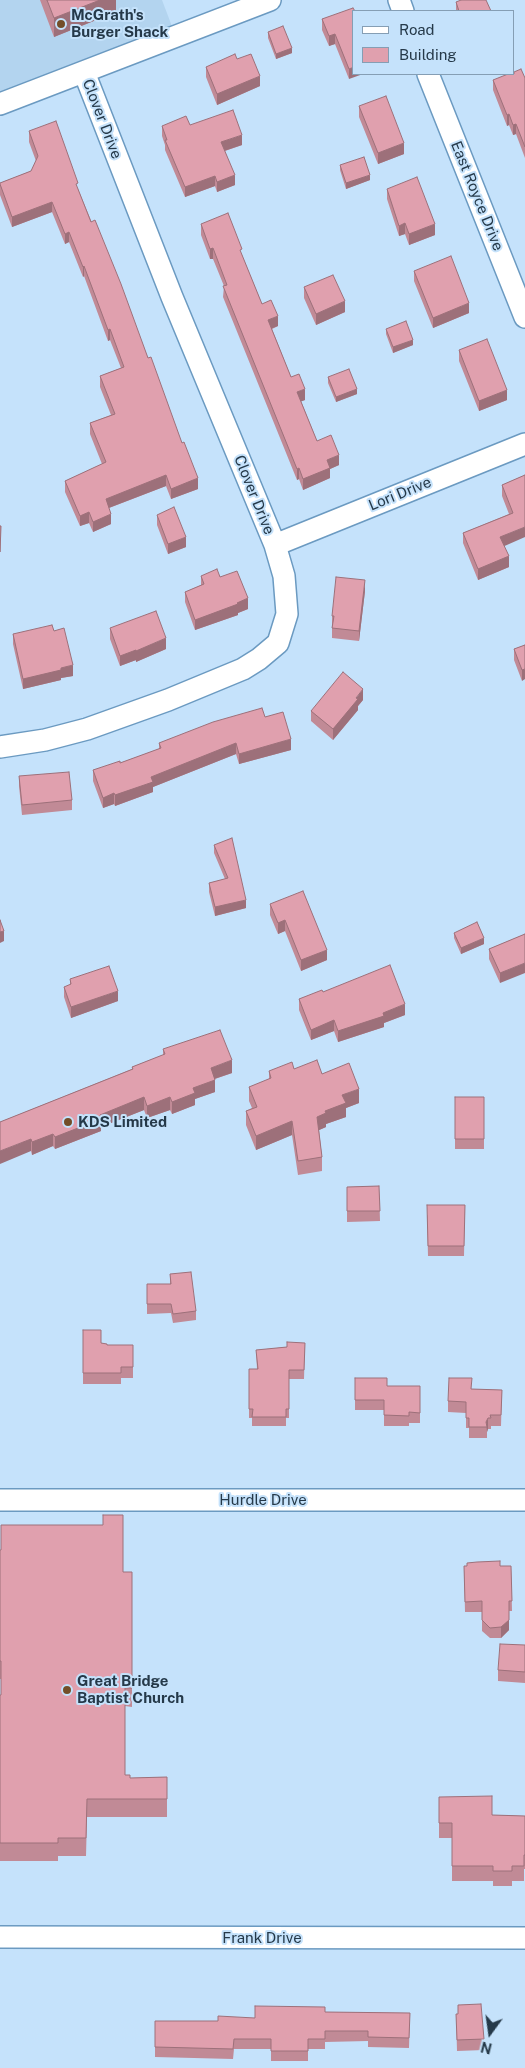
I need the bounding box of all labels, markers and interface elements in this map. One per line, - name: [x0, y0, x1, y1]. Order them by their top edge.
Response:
- place label: McGrath's Burger Shack: [71, 6, 168, 41]
- legend: [352, 10, 515, 75]
- marker: McGrath's Burger Shack: [55, 18, 67, 30]
- text: Road: [399, 21, 435, 38]
- text: Building: [399, 46, 457, 63]
- street label: Clover Drive: [79, 76, 125, 162]
- street label: East Royce Drive: [447, 139, 507, 253]
- street label: Clover Drive: [230, 453, 278, 537]
- street label: Lori Drive: [366, 473, 434, 515]
- place label: KDS Limited: [78, 1113, 167, 1131]
- marker: KDS Limited: [62, 1116, 74, 1128]
- street label: Hurdle Drive: [219, 1491, 307, 1509]
- place label: Great Bridge Baptist Church: [77, 1672, 184, 1707]
- marker: Great Bridge Baptist Church: [61, 1684, 73, 1696]
- street label: Frank Drive: [222, 1929, 302, 1947]
- north arrow: [465, 2008, 515, 2058]
- text: N: [479, 2038, 494, 2057]

